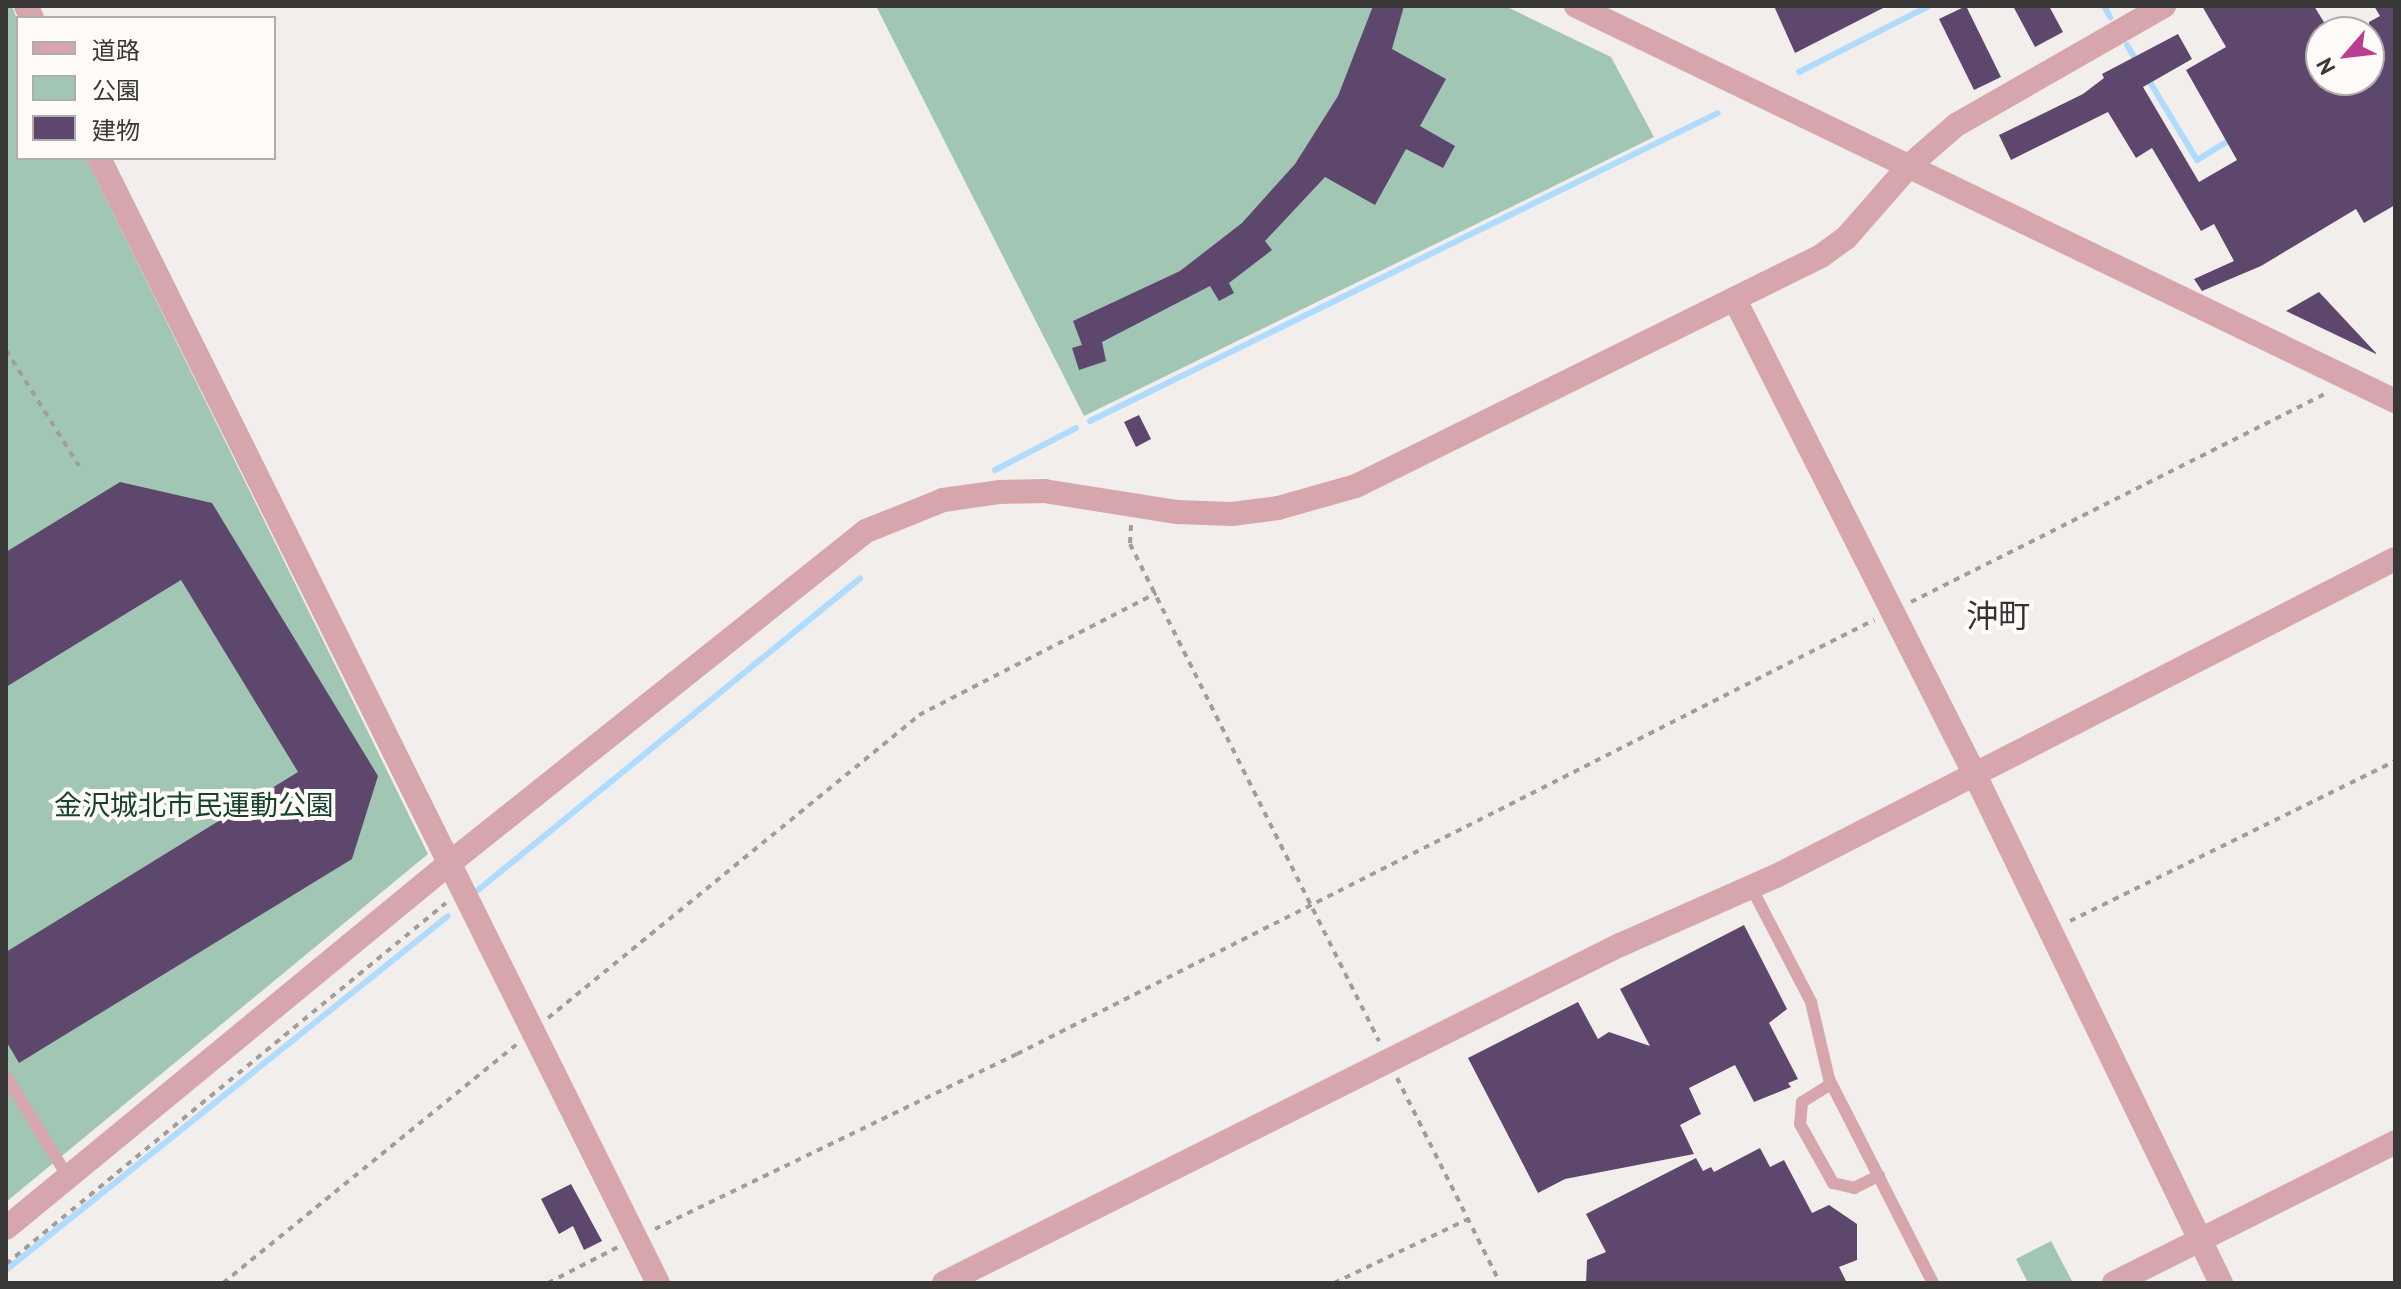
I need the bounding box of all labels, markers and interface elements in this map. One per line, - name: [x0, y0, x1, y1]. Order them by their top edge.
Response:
- legend: [16, 16, 276, 160]
- north arrow: [2305, 16, 2385, 96]
- text: 道路: [92, 35, 140, 66]
- text: N: [2310, 53, 2341, 79]
- text: 公園: [92, 75, 140, 106]
- text: 建物: [92, 115, 140, 146]
- district label: 沖町: [1966, 596, 2030, 634]
- park label: 金沢城北市民運動公園: [54, 788, 334, 822]

